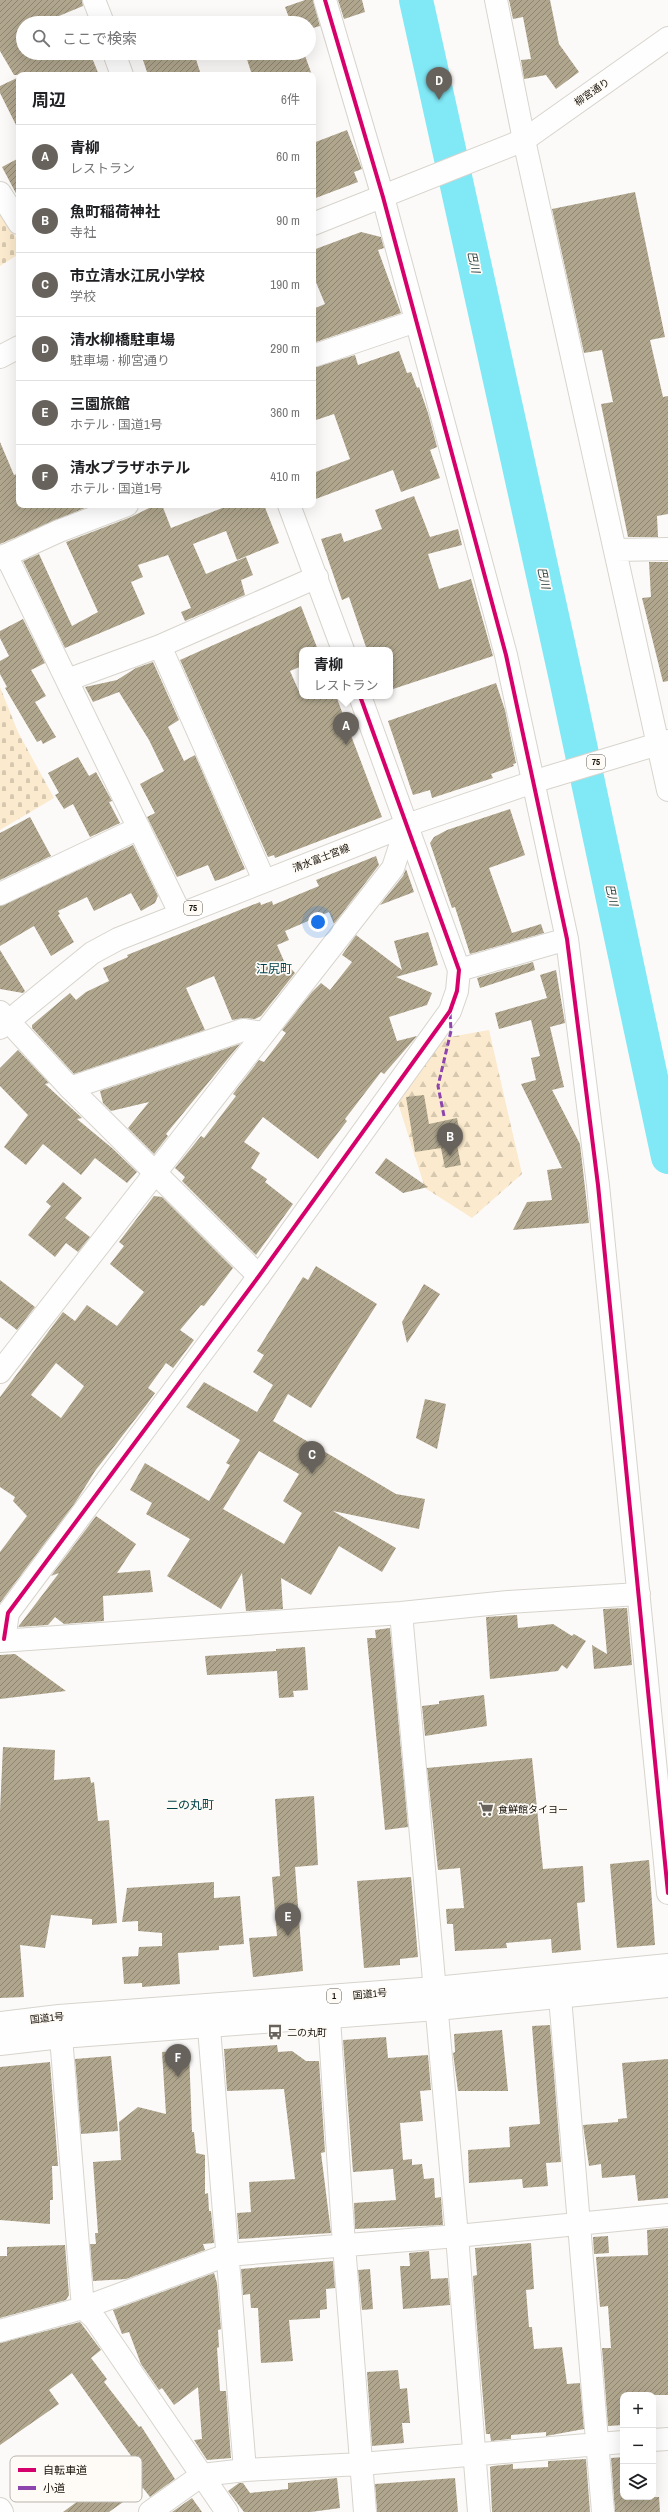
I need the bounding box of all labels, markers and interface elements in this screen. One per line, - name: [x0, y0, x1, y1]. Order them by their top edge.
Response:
- search box: [16, 16, 316, 60]
- icon: search: [30, 27, 52, 49]
- text: ここで検索: [62, 28, 137, 49]
- pin: D: [426, 67, 452, 100]
- street label: 柳宮通り: [572, 75, 612, 109]
- text: 周辺: [32, 88, 66, 111]
- text: 6件: [281, 91, 300, 108]
- text: 青柳: [70, 137, 100, 158]
- text: A: [41, 148, 49, 165]
- text: 60 m: [276, 148, 300, 165]
- text: レストラン: [70, 160, 135, 177]
- text: 魚町稲荷神社: [70, 201, 160, 222]
- text: B: [41, 212, 49, 229]
- text: 90 m: [276, 212, 300, 229]
- text: 寺社: [70, 224, 96, 241]
- water label: 巴川: [465, 250, 483, 275]
- text: 市立清水江尻小学校: [70, 265, 205, 286]
- text: C: [41, 276, 49, 293]
- text: 190 m: [270, 276, 300, 293]
- text: 学校: [70, 288, 96, 305]
- text: 清水柳橋駐車場: [70, 329, 175, 350]
- text: D: [41, 340, 49, 357]
- text: 290 m: [270, 340, 300, 357]
- text: 駐車場 · 柳宮通り: [70, 352, 170, 369]
- text: 三園旅館: [70, 393, 130, 414]
- text: E: [41, 404, 49, 421]
- text: 360 m: [270, 404, 300, 421]
- text: ホテル · 国道1号: [70, 416, 163, 433]
- text: 清水プラザホテル: [70, 457, 190, 478]
- text: F: [42, 468, 48, 485]
- text: 410 m: [270, 468, 300, 485]
- text: ホテル · 国道1号: [70, 480, 163, 497]
- water label: 巴川: [535, 566, 553, 591]
- popup: [299, 647, 393, 699]
- text: 青柳: [313, 654, 344, 675]
- text: レストラン: [313, 677, 379, 694]
- pin: A: [333, 712, 359, 745]
- road number: 75: [587, 755, 605, 769]
- street label: 清水富士宮線: [291, 841, 351, 875]
- water label: 巴川: [603, 883, 621, 908]
- road number: 75: [184, 901, 202, 915]
- your location: [308, 912, 328, 932]
- district label: 江尻町: [256, 961, 292, 977]
- pin: B: [437, 1123, 463, 1156]
- pin: C: [299, 1441, 325, 1474]
- district label: 二の丸町: [166, 1797, 214, 1813]
- supermarket icon: 食鮮館タイヨー: [477, 1800, 495, 1818]
- place label: 食鮮館タイヨー: [498, 1803, 568, 1816]
- pin: E: [275, 1903, 301, 1936]
- street label: 国道1号: [352, 1986, 388, 2002]
- road number: 1: [327, 1989, 341, 2003]
- street label: 国道1号: [29, 2010, 65, 2026]
- bus stop icon: 二の丸町: [266, 2023, 284, 2041]
- place label: 二の丸町: [287, 2026, 327, 2039]
- pin: F: [165, 2044, 191, 2077]
- map controls: [620, 2392, 656, 2500]
- button: +: [620, 2392, 656, 2428]
- button: −: [620, 2428, 656, 2464]
- legend: [10, 2456, 142, 2502]
- text: 自転車道: [43, 2463, 87, 2477]
- button: layers: [620, 2464, 656, 2500]
- text: 小道: [43, 2481, 65, 2495]

